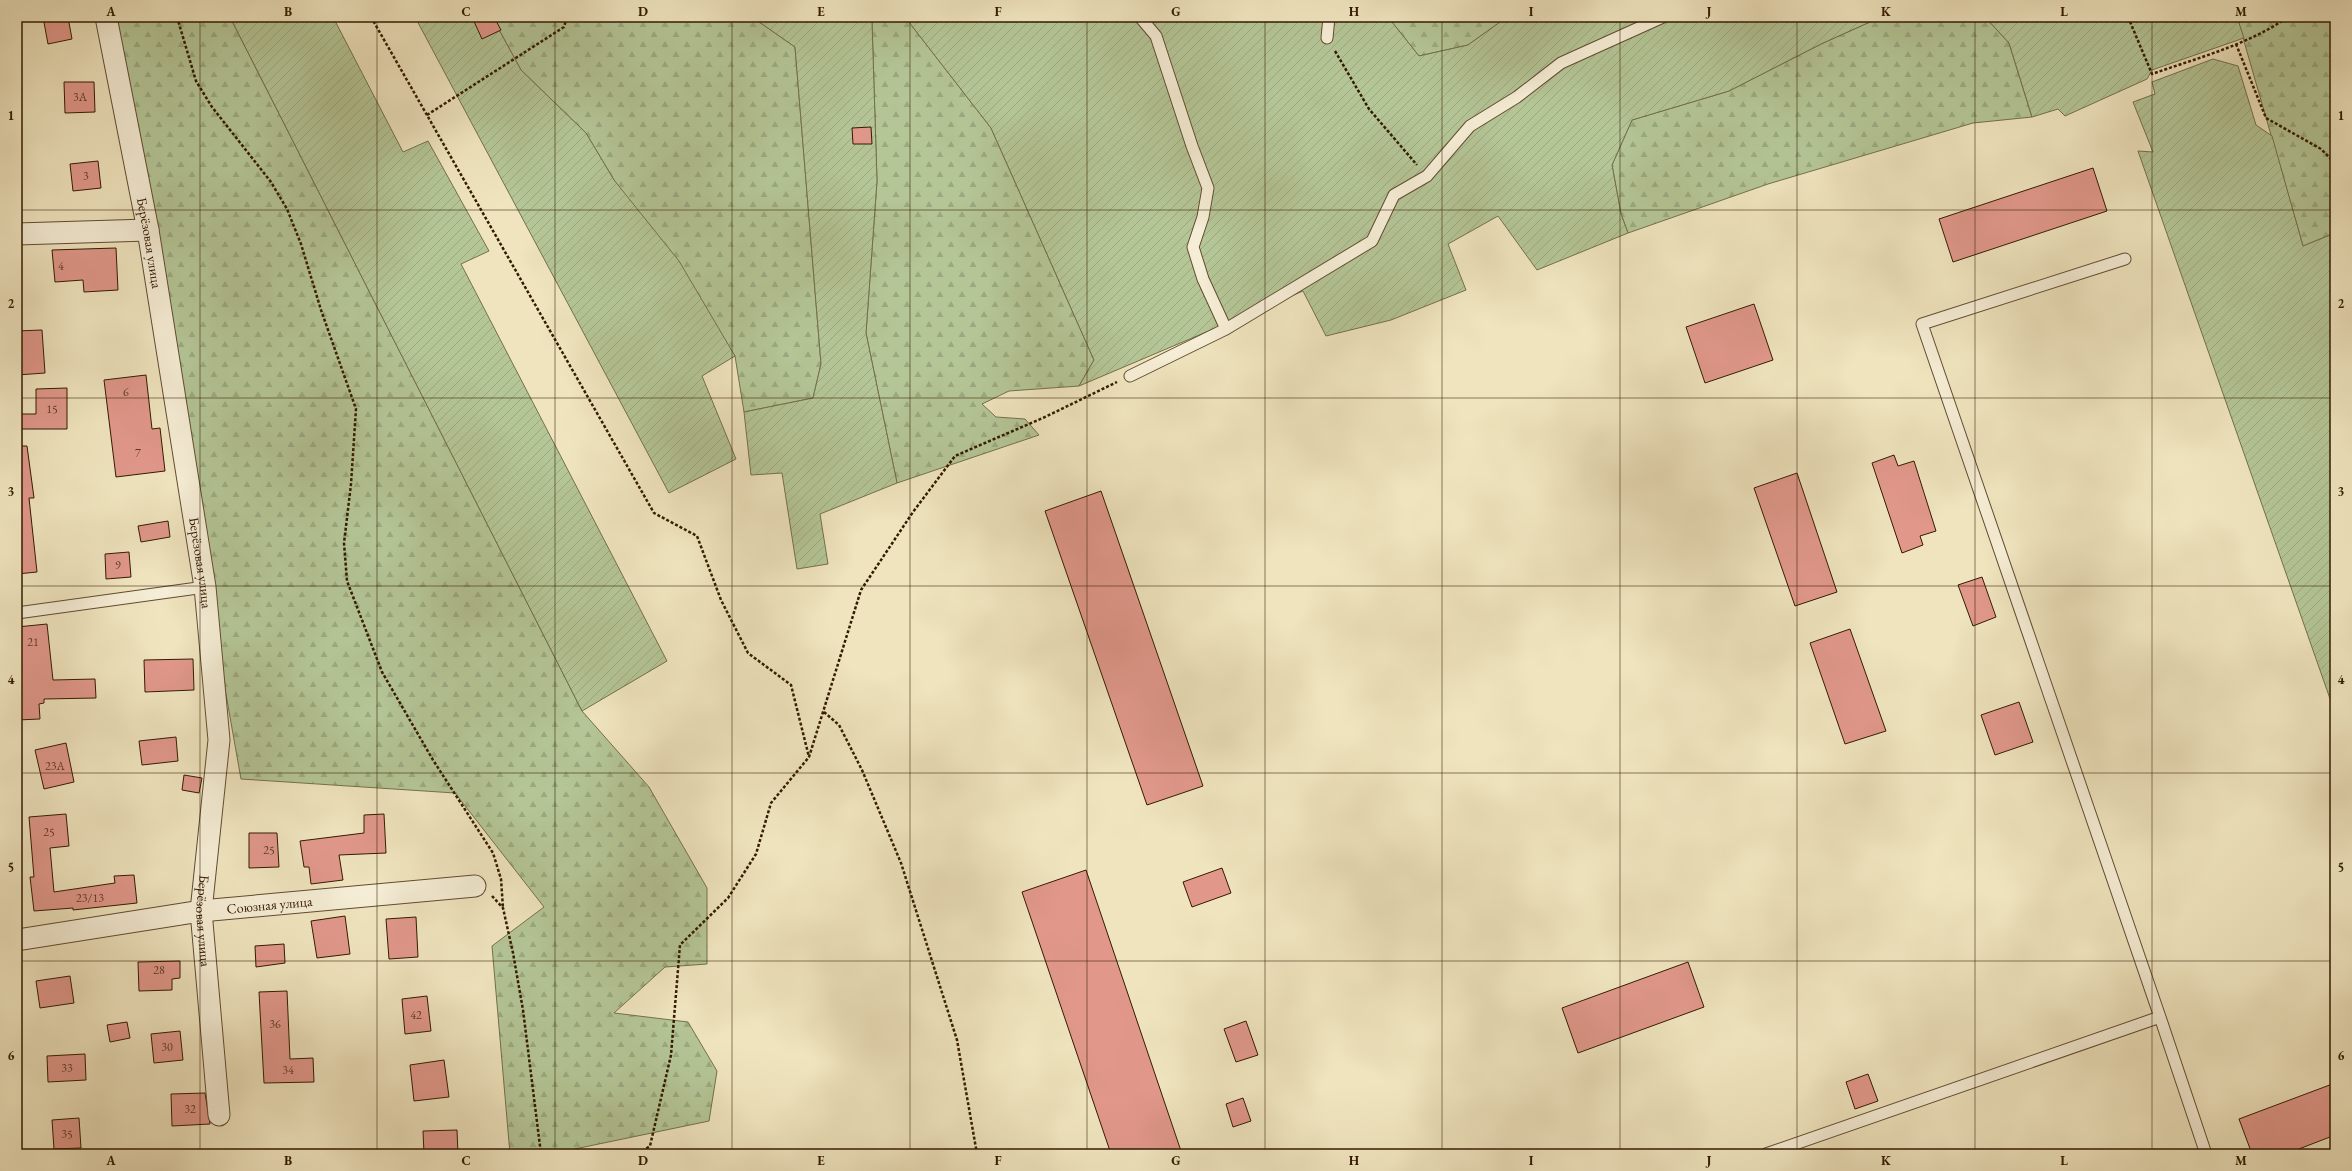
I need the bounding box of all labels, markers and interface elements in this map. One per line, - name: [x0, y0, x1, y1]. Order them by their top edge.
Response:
- text: A: [105, 3, 116, 20]
- text: B: [284, 3, 292, 20]
- text: C: [461, 3, 471, 20]
- text: D: [638, 3, 648, 20]
- text: E: [817, 3, 825, 20]
- text: F: [994, 3, 1002, 20]
- text: G: [1171, 3, 1181, 20]
- text: H: [1349, 3, 1360, 20]
- text: I: [1529, 3, 1534, 20]
- text: J: [1705, 3, 1712, 20]
- text: K: [1881, 3, 1892, 20]
- text: L: [2060, 3, 2068, 20]
- text: M: [2235, 3, 2247, 20]
- house number: 3А: [73, 89, 88, 105]
- text: 1: [8, 107, 15, 124]
- text: 1: [2338, 107, 2345, 124]
- house number: 3: [83, 168, 89, 184]
- street label: Берёзовая улица: [133, 196, 166, 290]
- house number: 4: [58, 258, 64, 274]
- text: 2: [8, 295, 15, 312]
- text: 2: [2338, 295, 2345, 312]
- house number: 6: [123, 384, 129, 400]
- house number: 15: [46, 401, 58, 417]
- house number: 7: [135, 445, 141, 461]
- text: 3: [8, 483, 15, 500]
- text: 3: [2338, 483, 2345, 500]
- street label: Берёзовая улица: [185, 516, 216, 610]
- house number: 9: [115, 557, 121, 573]
- house number: 21: [27, 634, 39, 650]
- text: 4: [8, 671, 15, 688]
- text: 4: [2338, 671, 2345, 688]
- house number: 23А: [45, 758, 66, 774]
- house number: 25: [43, 824, 55, 840]
- house number: 25: [263, 842, 275, 858]
- text: 5: [8, 859, 14, 876]
- text: 5: [2338, 859, 2344, 876]
- street label: Берёзовая улица: [192, 874, 215, 968]
- house number: 23/13: [76, 890, 104, 906]
- street label: Союзная улица: [226, 892, 313, 918]
- house number: 28: [153, 962, 165, 978]
- house number: 42: [410, 1007, 422, 1023]
- house number: 36: [269, 1016, 281, 1032]
- house number: 30: [161, 1039, 173, 1055]
- text: 6: [8, 1047, 15, 1064]
- text: 6: [2338, 1047, 2345, 1064]
- house number: 33: [61, 1060, 73, 1076]
- house number: 34: [282, 1062, 294, 1078]
- house number: 32: [184, 1101, 196, 1117]
- house number: 35: [61, 1126, 73, 1142]
- text: A: [105, 1152, 116, 1169]
- text: B: [284, 1152, 292, 1169]
- text: C: [461, 1152, 471, 1169]
- text: D: [638, 1152, 648, 1169]
- text: E: [817, 1152, 825, 1169]
- text: F: [994, 1152, 1002, 1169]
- text: G: [1171, 1152, 1181, 1169]
- text: H: [1349, 1152, 1360, 1169]
- text: I: [1529, 1152, 1534, 1169]
- text: J: [1705, 1152, 1712, 1169]
- text: K: [1881, 1152, 1892, 1169]
- text: L: [2060, 1152, 2068, 1169]
- text: M: [2235, 1152, 2247, 1169]

